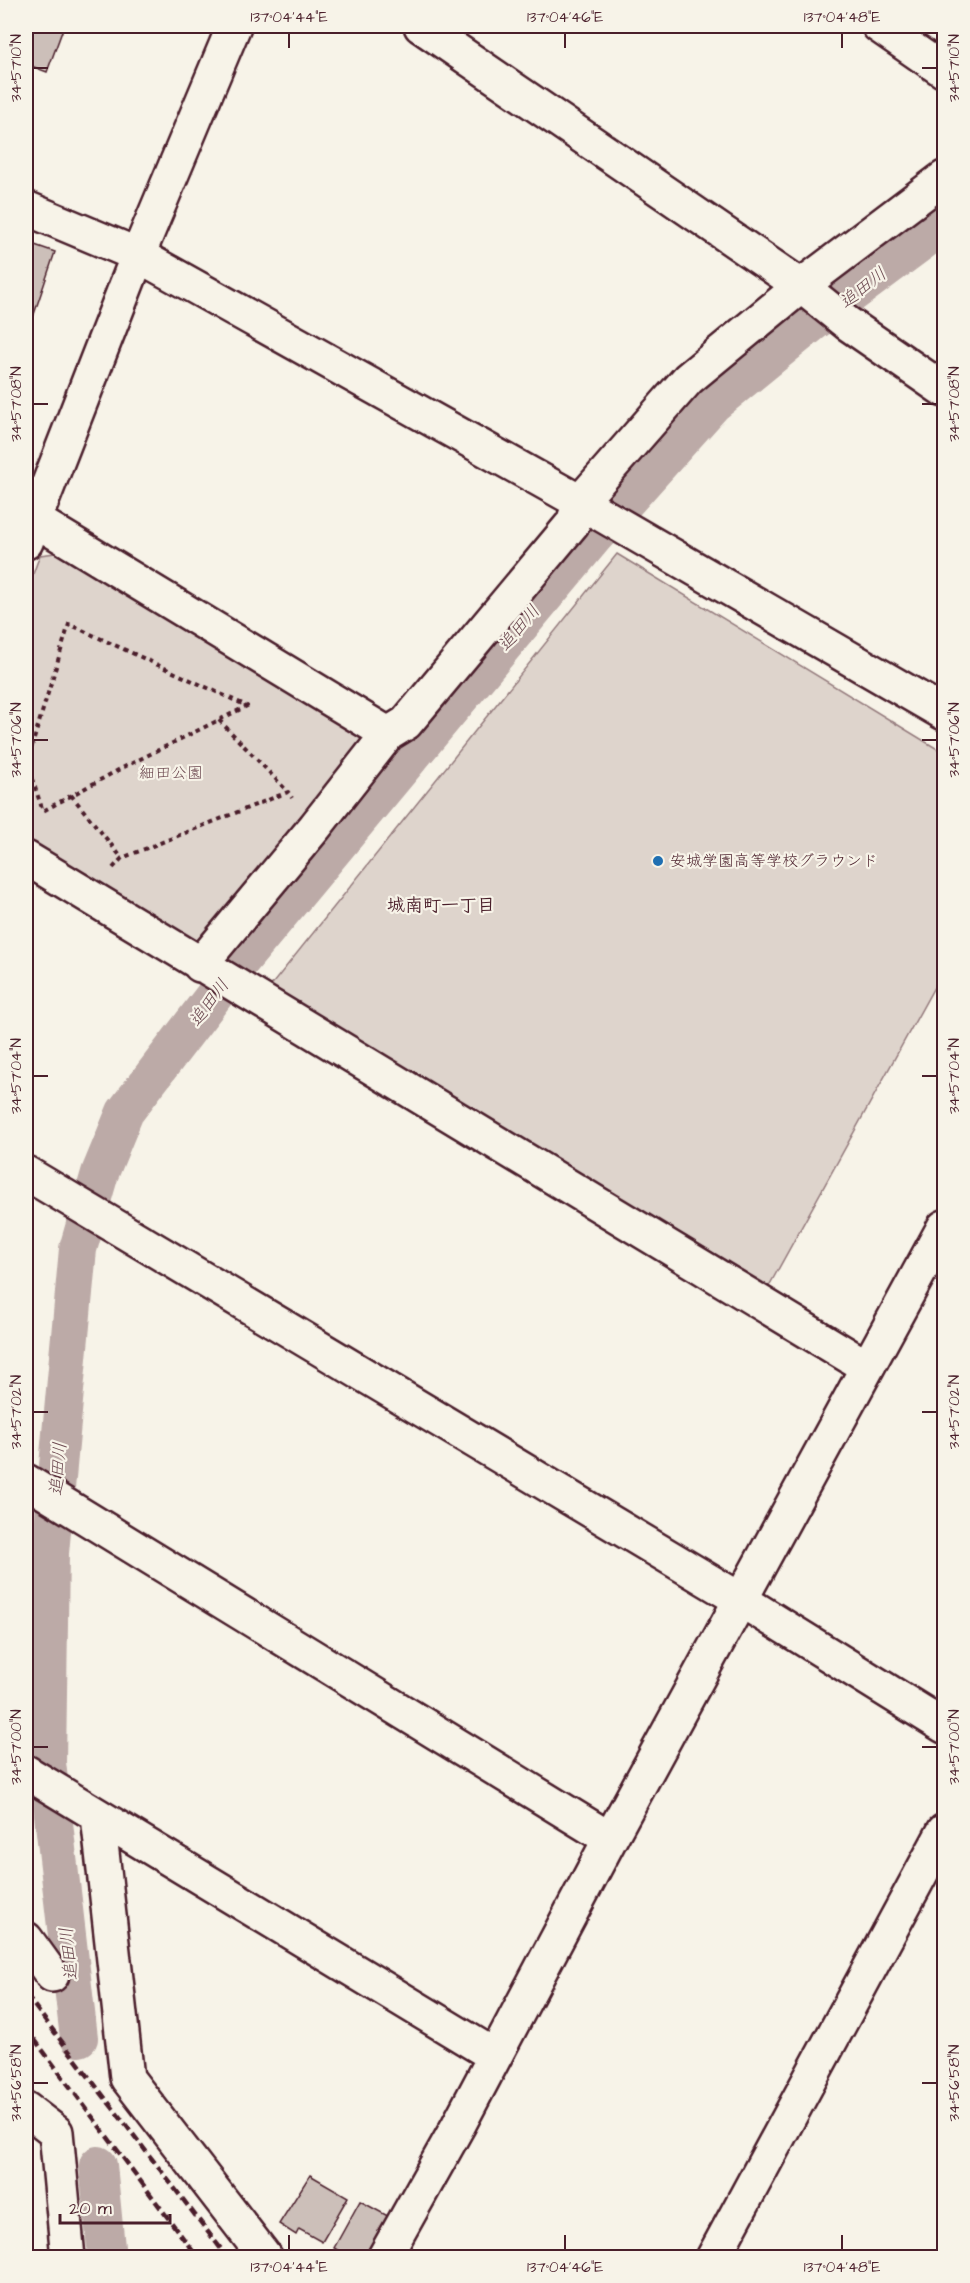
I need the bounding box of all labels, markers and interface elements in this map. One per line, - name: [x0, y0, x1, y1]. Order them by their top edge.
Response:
- text: 137°04'44"E: [250, 7, 328, 28]
- text: 137°04'46"E: [527, 7, 603, 28]
- text: 137°04'48"E: [804, 7, 880, 28]
- text: 34°57'10"N: [6, 34, 27, 102]
- text: 34°57'10"N: [944, 34, 965, 102]
- water label: 追田川: [834, 262, 892, 314]
- text: 34°57'08"N: [6, 366, 27, 442]
- text: 34°57'08"N: [944, 366, 965, 442]
- water label: 追田川: [492, 599, 546, 657]
- text: 34°57'06"N: [6, 702, 27, 778]
- text: 34°57'06"N: [944, 702, 965, 778]
- park label: 細田公園: [139, 762, 203, 784]
- place label: 安城学園高等学校グラウンド: [670, 850, 878, 872]
- marker: 安城学園高等学校グラウンド: [651, 854, 665, 868]
- district label: 城南町一丁目: [387, 893, 495, 918]
- water label: 追田川: [183, 974, 235, 1032]
- text: 34°57'04"N: [6, 1038, 27, 1114]
- text: 34°57'04"N: [944, 1038, 965, 1114]
- text: 34°57'02"N: [6, 1375, 27, 1449]
- text: 34°57'02"N: [944, 1375, 965, 1449]
- water label: 追田川: [43, 1441, 73, 1497]
- text: 34°57'00"N: [6, 1709, 27, 1785]
- text: 34°57'00"N: [944, 1709, 965, 1785]
- water label: 追田川: [54, 1926, 84, 1982]
- text: 34°56'58"N: [6, 2045, 27, 2121]
- text: 34°56'58"N: [944, 2045, 965, 2121]
- scale bar: [60, 2187, 170, 2225]
- text: 20 m: [69, 2196, 112, 2221]
- text: 137°04'44"E: [250, 2257, 328, 2278]
- text: 137°04'46"E: [527, 2257, 603, 2278]
- text: 137°04'48"E: [804, 2257, 880, 2278]

